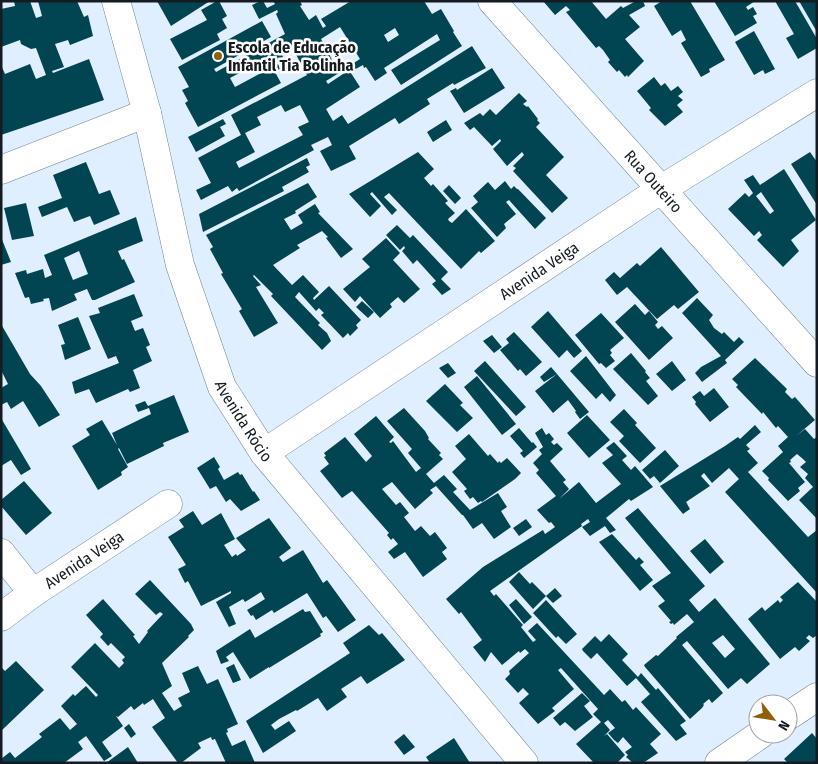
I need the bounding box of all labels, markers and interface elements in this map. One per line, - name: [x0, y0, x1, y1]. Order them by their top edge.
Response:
- place label: Escola de Educação Infantil Tia Bolinha: [228, 38, 356, 75]
- marker: Escola de Educação Infantil Tia Bolinha: [212, 50, 224, 62]
- street label: Rua Outeiro: [620, 146, 686, 217]
- street label: Avenida Veiga: [496, 238, 582, 304]
- street label: Avenida Rócio: [211, 378, 276, 466]
- street label: Avenida Veiga: [41, 527, 127, 593]
- north arrow: [748, 694, 798, 744]
- text: N: [774, 717, 793, 733]

